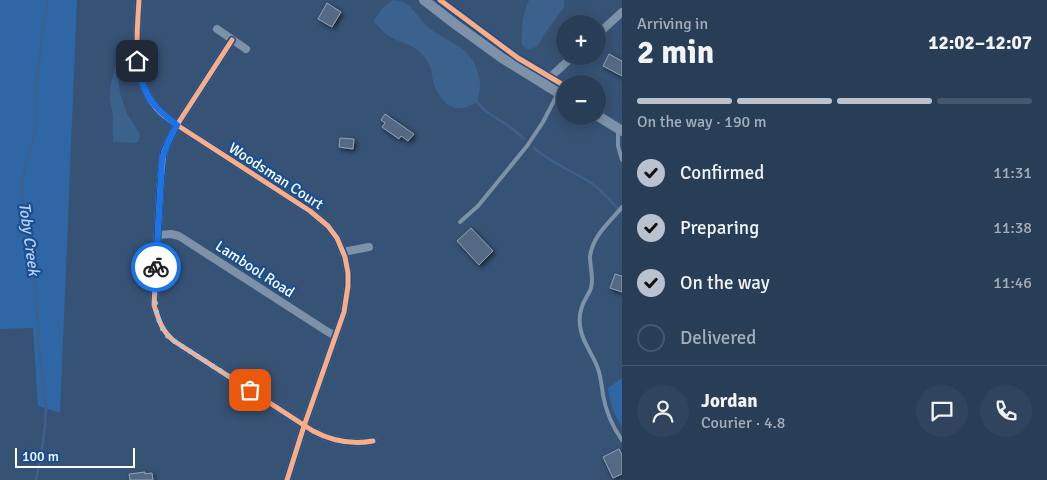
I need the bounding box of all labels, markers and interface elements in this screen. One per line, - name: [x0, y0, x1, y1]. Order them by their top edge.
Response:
- text: Arriving in: [637, 14, 708, 34]
- map controls: [556, 15, 606, 125]
- button: +: [556, 15, 606, 65]
- text: 12:02–12:07: [928, 31, 1032, 55]
- text: 2 min: [637, 33, 714, 72]
- pin: [116, 40, 158, 82]
- icon: home: [123, 47, 151, 75]
- button: −: [556, 75, 606, 125]
- text: On the way · 190 m: [637, 112, 767, 132]
- street label: Woodsman Court: [225, 139, 327, 213]
- icon: check: [637, 159, 665, 187]
- text: Confirmed: [680, 161, 764, 185]
- text: 11:31: [993, 163, 1032, 183]
- water label: Toby Creek: [14, 201, 44, 279]
- icon: check: [637, 214, 665, 242]
- text: Preparing: [680, 216, 759, 240]
- text: 11:38: [993, 218, 1032, 238]
- street label: Lambool Road: [212, 237, 298, 301]
- courier: [131, 242, 181, 292]
- icon: bike: [142, 253, 170, 281]
- icon: check: [637, 269, 665, 297]
- text: On the way: [680, 271, 770, 295]
- text: 11:46: [993, 273, 1032, 293]
- text: Delivered: [680, 326, 756, 350]
- pin: [229, 369, 271, 411]
- icon: bag: [236, 376, 264, 404]
- button: person: [637, 385, 689, 437]
- button: chat: [916, 385, 968, 437]
- button: phone: [980, 385, 1032, 437]
- text: Jordan: [701, 389, 758, 413]
- text: Courier · 4.8: [701, 413, 785, 433]
- scale bar: [15, 445, 135, 468]
- text: 100 m: [22, 448, 59, 465]

